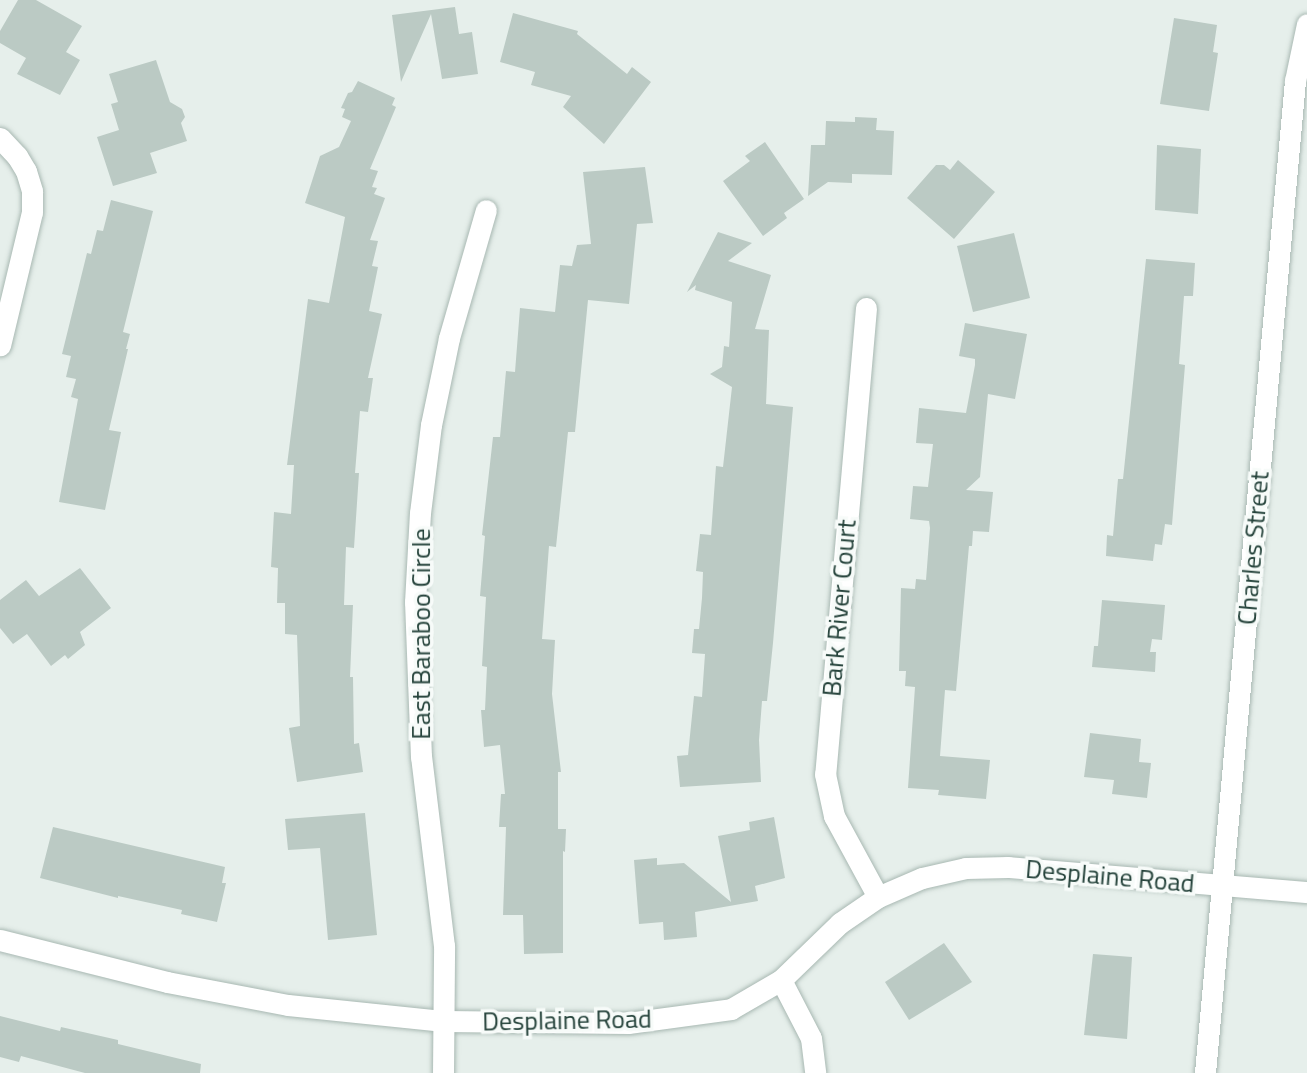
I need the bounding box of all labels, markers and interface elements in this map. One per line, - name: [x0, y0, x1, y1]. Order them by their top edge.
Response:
- street label: Charles Street: [1231, 470, 1275, 626]
- street label: Bark River Court: [816, 518, 862, 698]
- street label: East Baraboo Circle: [405, 528, 437, 740]
- street label: Desplaine Road: [1024, 853, 1196, 899]
- street label: Desplaine Road: [482, 1003, 652, 1037]

